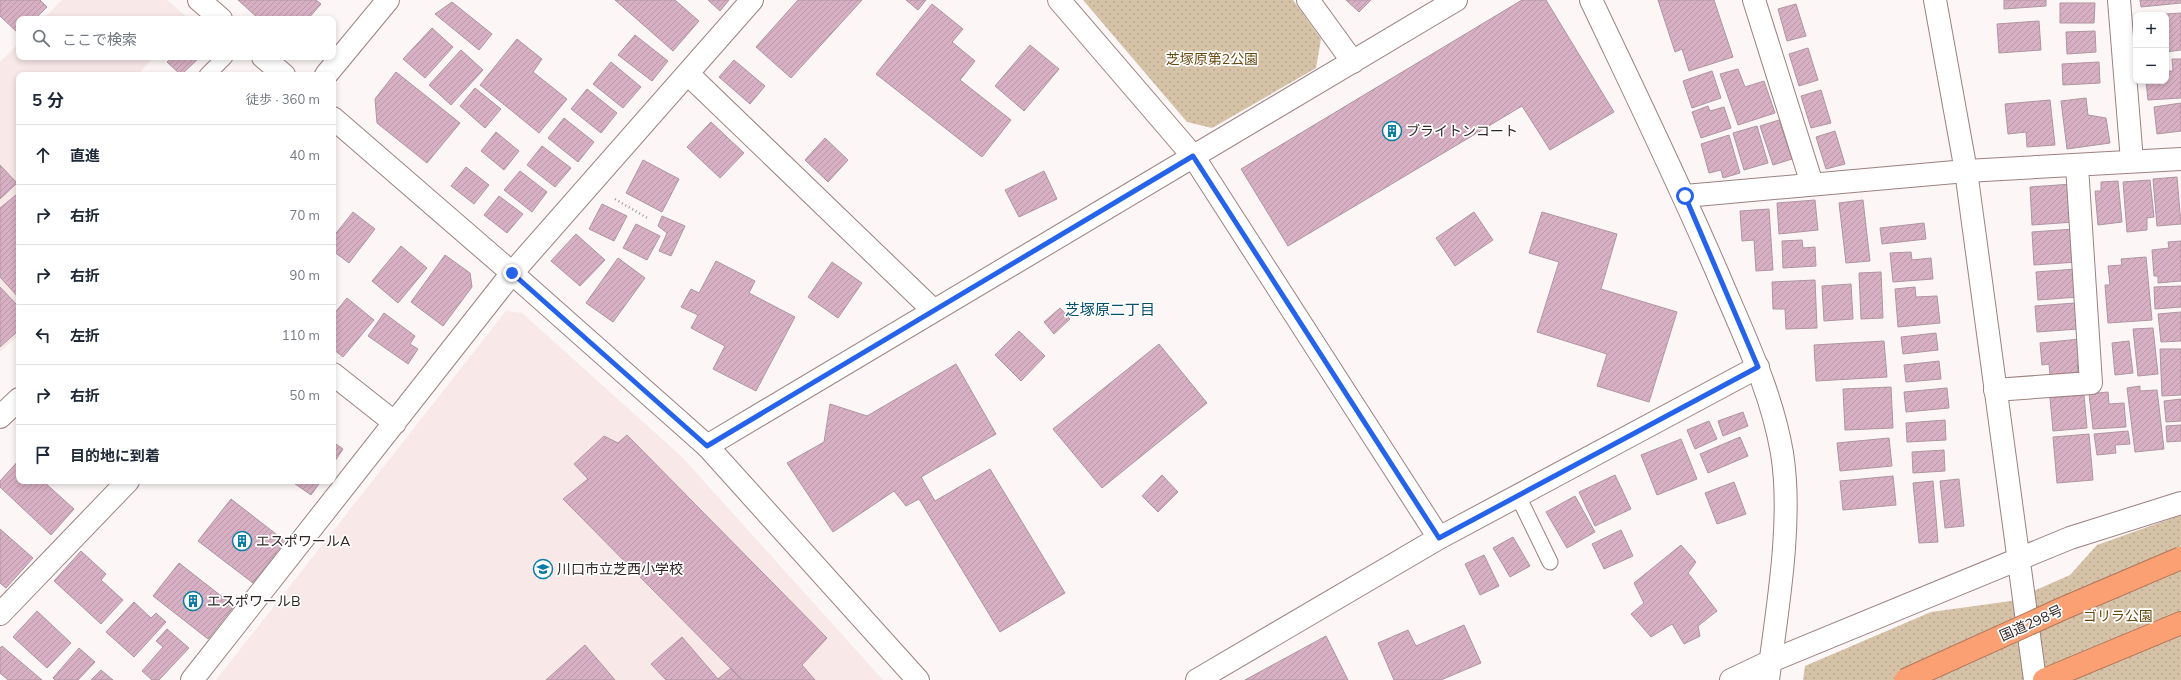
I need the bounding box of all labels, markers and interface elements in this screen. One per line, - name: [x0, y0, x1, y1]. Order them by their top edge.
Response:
- map controls: [2133, 12, 2169, 84]
- button: +: [2133, 12, 2169, 48]
- search box: [16, 16, 336, 60]
- icon: search: [30, 27, 52, 49]
- text: ここで検索: [62, 30, 137, 49]
- button: −: [2133, 48, 2169, 84]
- park label: 芝塚原第2公園: [1166, 50, 1258, 68]
- text: 5 分: [32, 89, 64, 110]
- text: 徒歩 · 360 m: [246, 91, 320, 107]
- building icon: ブライトンコート: [1381, 120, 1403, 142]
- place label: ブライトンコート: [1406, 122, 1518, 140]
- icon: ahead: [32, 144, 54, 166]
- text: 直進: [70, 146, 100, 165]
- text: 40 m: [290, 147, 320, 163]
- route start: [1676, 187, 1694, 205]
- icon: right: [32, 204, 54, 226]
- text: 右折: [70, 206, 100, 225]
- text: 70 m: [290, 207, 320, 223]
- icon: right: [32, 264, 54, 286]
- route end: [503, 264, 521, 282]
- text: 右折: [70, 266, 100, 285]
- text: 90 m: [290, 267, 320, 283]
- district label: 芝塚原二丁目: [1065, 300, 1155, 319]
- icon: left: [32, 324, 54, 346]
- text: 左折: [70, 326, 100, 345]
- text: 110 m: [282, 327, 320, 343]
- icon: right: [32, 384, 54, 406]
- text: 右折: [70, 386, 100, 405]
- text: 50 m: [290, 387, 320, 403]
- icon: arrive: [32, 444, 54, 466]
- text: 目的地に到着: [70, 446, 160, 465]
- building icon: エスポワールA: [231, 530, 253, 552]
- place label: エスポワールA: [256, 532, 351, 550]
- school or university icon: 川口市立芝西小学校: [532, 558, 554, 580]
- place label: 川口市立芝西小学校: [557, 560, 683, 578]
- building icon: エスポワールB: [182, 590, 204, 612]
- place label: エスポワールB: [207, 592, 301, 610]
- street label: 国道298号: [1997, 601, 2065, 645]
- park label: ゴリラ公園: [2083, 607, 2153, 625]

